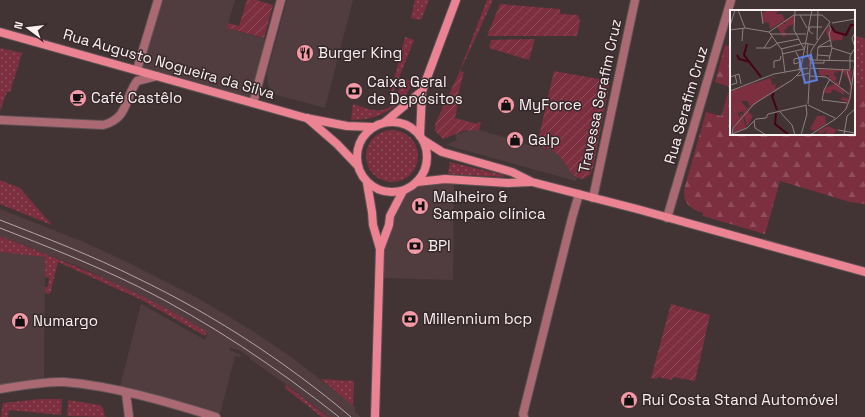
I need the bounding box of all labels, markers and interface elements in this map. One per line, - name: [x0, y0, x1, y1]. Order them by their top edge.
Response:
- north arrow: [8, 8, 48, 48]
- inset map: [730, 10, 855, 135]
- street label: Travessa Serafim Cruz: [574, 17, 625, 175]
- text: N: [11, 20, 26, 31]
- street label: Rua Augusto Nogueira da Silva: [61, 24, 278, 103]
- restaurant icon: Burger King: [295, 43, 315, 63]
- place label: Burger King: [318, 43, 402, 62]
- street label: Rua Serafim Cruz: [660, 44, 711, 166]
- place label: Caixa Geral de Depósitos: [367, 72, 463, 108]
- bank icon: Caixa Geral de Depósitos: [344, 81, 364, 101]
- cafe icon: Café Castêlo: [68, 88, 88, 108]
- place label: Café Castêlo: [91, 88, 182, 107]
- shop icon: MyForce: [496, 95, 516, 115]
- place label: MyForce: [519, 95, 582, 114]
- shop icon: Galp: [505, 130, 525, 150]
- place label: Galp: [528, 130, 560, 149]
- place label: Malheiro & Sampaio clínica: [433, 187, 546, 223]
- hospital icon: Malheiro & Sampaio clínica: [410, 196, 430, 216]
- bank icon: BPI: [405, 236, 425, 256]
- place label: BPI: [428, 236, 451, 255]
- bank icon: Millennium bcp: [400, 309, 420, 329]
- place label: Millennium bcp: [423, 309, 532, 328]
- shop icon: Numargo: [10, 311, 30, 331]
- place label: Numargo: [33, 311, 98, 330]
- shop icon: Rui Costa Stand Automóvel: [619, 390, 639, 410]
- place label: Rui Costa Stand Automóvel: [642, 390, 838, 409]

